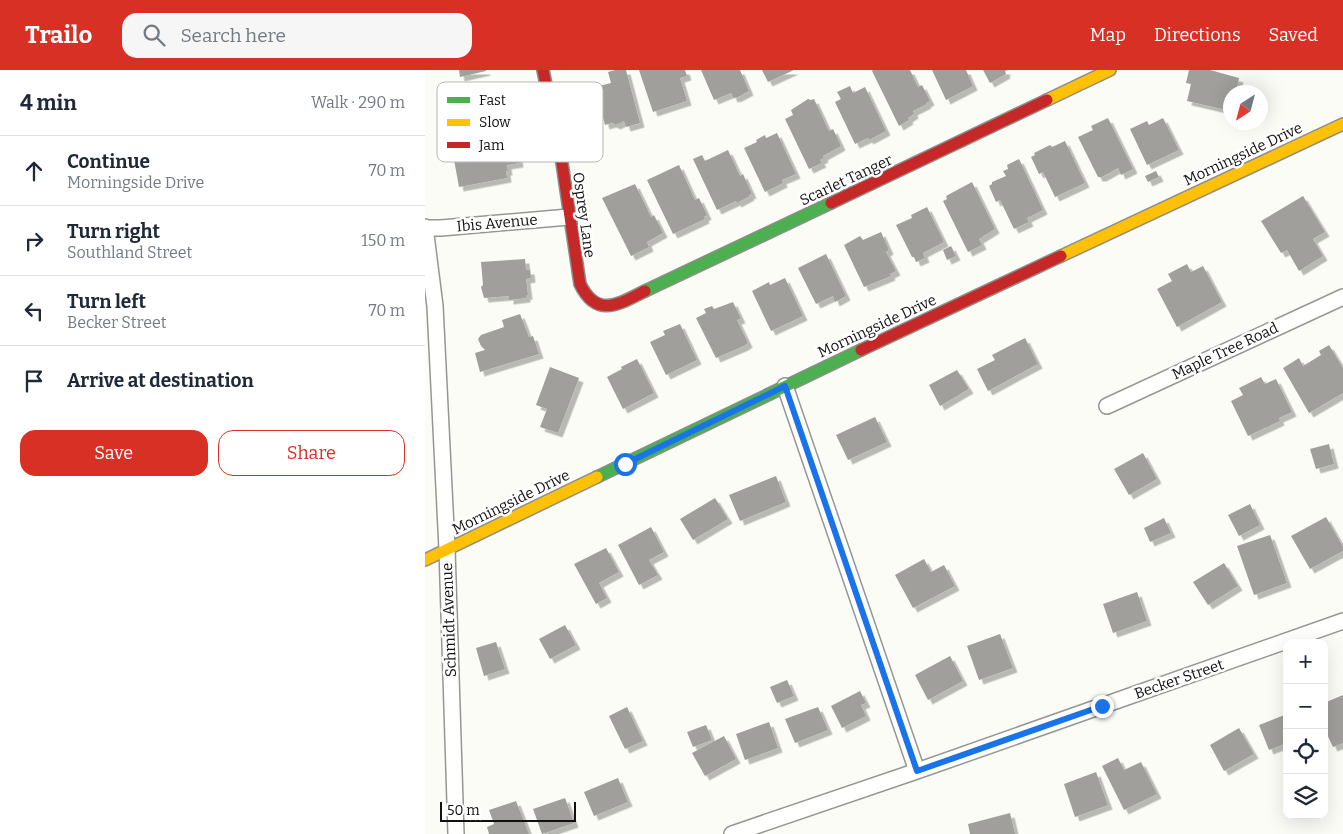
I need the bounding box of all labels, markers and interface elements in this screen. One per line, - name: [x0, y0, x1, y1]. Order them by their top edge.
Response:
- search box: [122, 13, 472, 58]
- text: Trailo: [25, 21, 92, 49]
- icon: search: [140, 21, 168, 49]
- text: Search here: [180, 24, 286, 47]
- text: Map: [1090, 24, 1126, 46]
- text: Directions: [1154, 24, 1241, 46]
- text: Saved: [1269, 24, 1318, 46]
- legend: [437, 82, 603, 162]
- north arrow: [1223, 85, 1268, 130]
- text: 4 min: [20, 90, 77, 116]
- text: Fast: [479, 92, 506, 109]
- text: Walk · 290 m: [311, 93, 405, 112]
- text: Slow: [479, 114, 511, 131]
- street label: Morningside Drive: [1181, 119, 1305, 189]
- text: Jam: [478, 137, 505, 154]
- text: Continue: [67, 150, 150, 173]
- street label: Scarlet Tanger: [797, 150, 896, 209]
- icon: ahead: [20, 157, 48, 185]
- text: 70 m: [369, 161, 405, 180]
- street label: Osprey Lane: [569, 171, 599, 259]
- text: Morningside Drive: [67, 173, 204, 192]
- street label: Ibis Avenue: [456, 210, 538, 236]
- text: Turn right: [67, 220, 160, 243]
- icon: right: [20, 227, 48, 255]
- text: 150 m: [361, 231, 405, 250]
- text: Southland Street: [67, 243, 192, 262]
- text: Turn left: [67, 290, 146, 313]
- street label: Morningside Drive: [815, 291, 939, 361]
- icon: left: [20, 297, 48, 325]
- text: 70 m: [369, 301, 405, 320]
- text: Becker Street: [67, 313, 167, 332]
- street label: Maple Tree Road: [1169, 318, 1281, 383]
- icon: arrive: [20, 367, 48, 395]
- text: Arrive at destination: [67, 369, 254, 392]
- button: Save: [20, 430, 208, 476]
- button: Share: [218, 430, 405, 476]
- route start: [614, 453, 637, 476]
- street label: Morningside Drive: [449, 466, 573, 538]
- street label: Schmidt Avenue: [438, 563, 460, 677]
- map controls: [1283, 639, 1328, 819]
- button: +: [1283, 639, 1328, 684]
- street label: Becker Street: [1132, 655, 1227, 703]
- button: −: [1283, 684, 1328, 729]
- route end: [1091, 695, 1114, 718]
- button: locate: [1283, 729, 1328, 774]
- button: layers: [1283, 774, 1328, 819]
- scale bar: [440, 799, 576, 822]
- text: 50 m: [447, 802, 480, 819]

